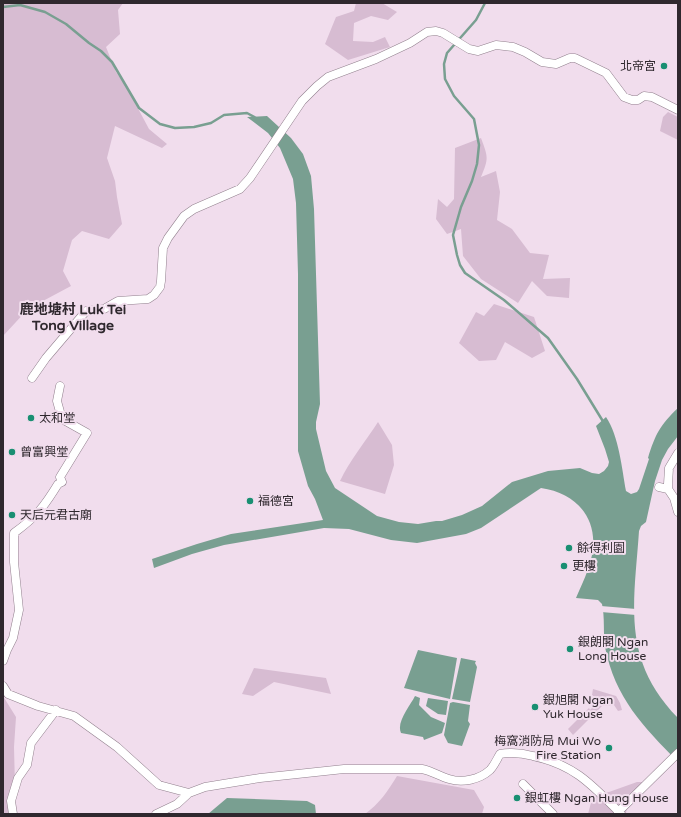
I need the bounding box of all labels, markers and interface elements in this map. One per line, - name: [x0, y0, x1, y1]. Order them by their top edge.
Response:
- place label: 北帝宮: [620, 59, 656, 73]
- marker: 北帝宮: [659, 61, 669, 71]
- district label: 鹿地塘村 Luk Tei Tong Village: [20, 301, 126, 334]
- place label: 太和堂: [39, 411, 75, 425]
- marker: 太和堂: [26, 413, 36, 423]
- place label: 曾富興堂: [20, 445, 68, 459]
- marker: 曾富興堂: [7, 447, 17, 457]
- place label: 福德宮: [258, 494, 294, 508]
- marker: 福德宮: [245, 496, 255, 506]
- place label: 天后元君古廟: [20, 508, 92, 522]
- marker: 天后元君古廟: [7, 510, 17, 520]
- place label: 餘得利園: [577, 541, 625, 555]
- marker: 餘得利園: [564, 543, 574, 553]
- place label: 更樓: [572, 559, 596, 573]
- marker: 更樓: [559, 561, 569, 571]
- place label: 銀朗閣 Ngan Long House: [578, 635, 648, 663]
- marker: 銀朗閣 Ngan Long House: [565, 644, 575, 654]
- place label: 銀旭閣 Ngan Yuk House: [543, 693, 613, 721]
- marker: 銀旭閣 Ngan Yuk House: [530, 702, 540, 712]
- place label: 梅窩消防局 Mui Wo Fire Station: [494, 734, 601, 762]
- marker: 梅窩消防局 Mui Wo Fire Station: [604, 743, 614, 753]
- place label: 銀虹樓 Ngan Hung House: [525, 791, 669, 805]
- marker: 銀虹樓 Ngan Hung House: [512, 793, 522, 803]

